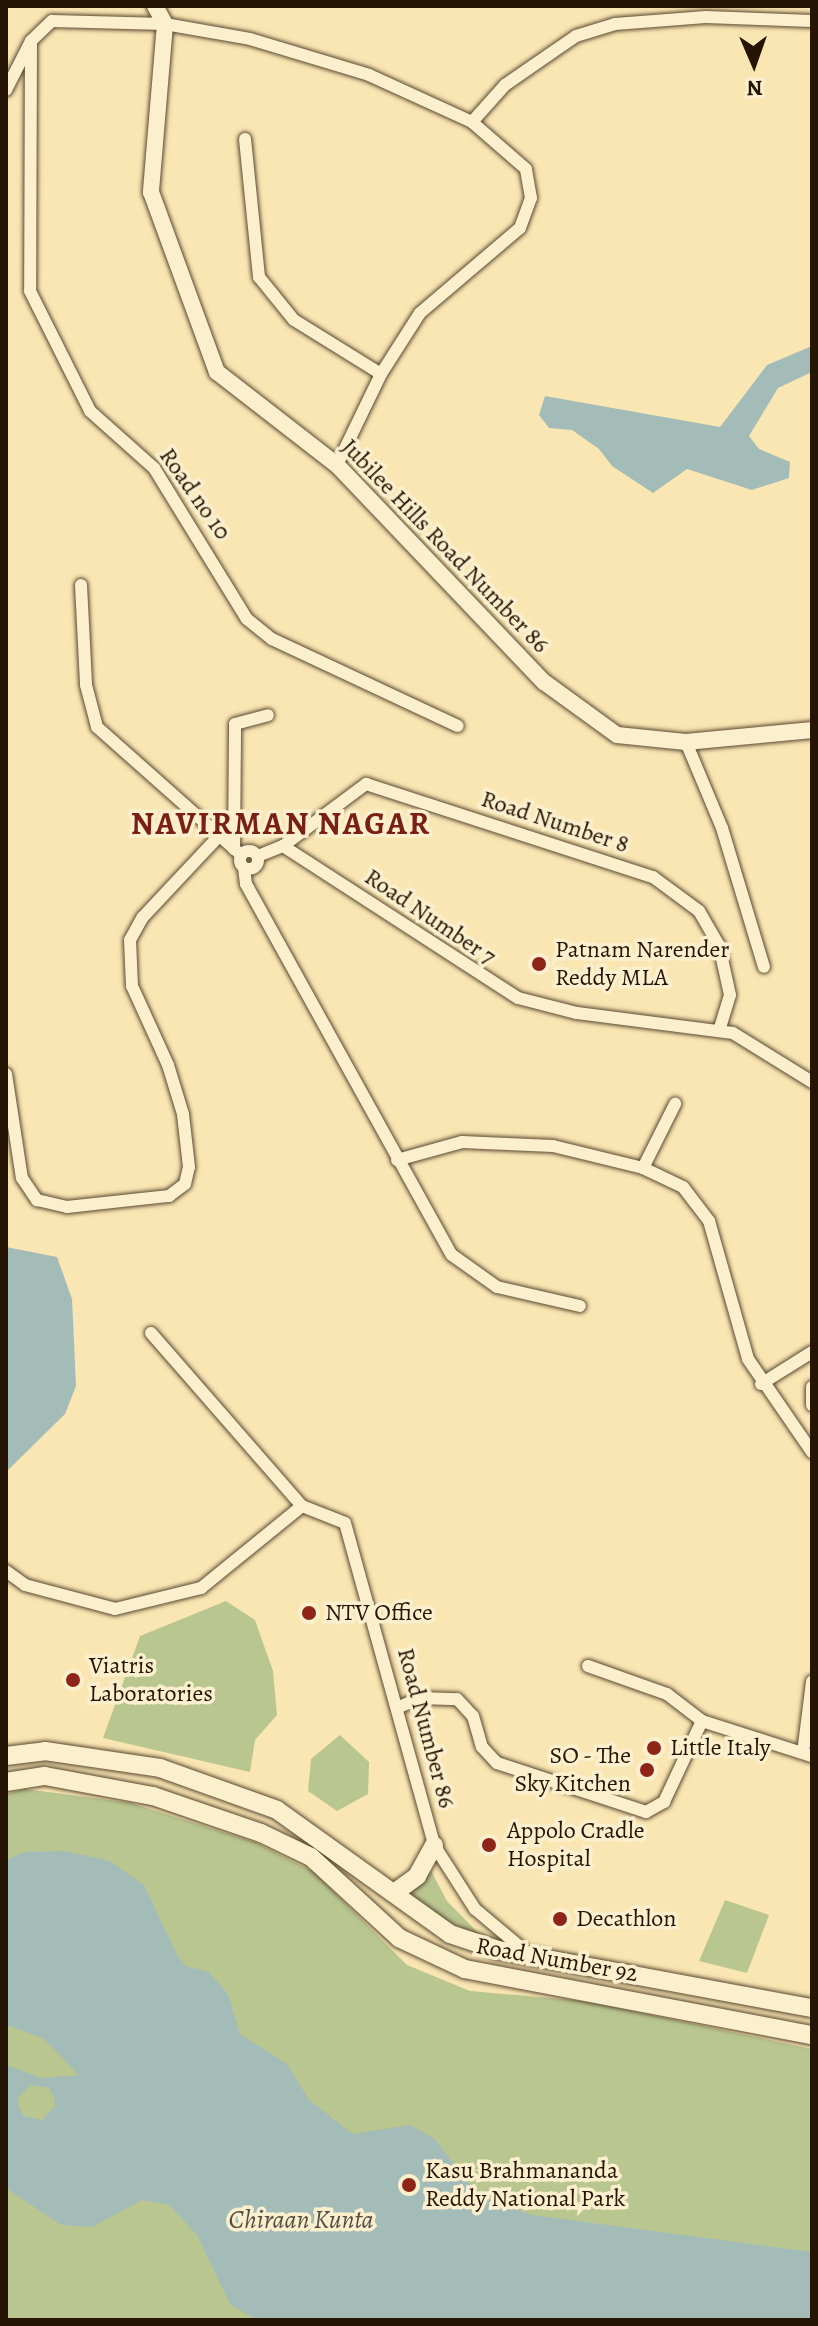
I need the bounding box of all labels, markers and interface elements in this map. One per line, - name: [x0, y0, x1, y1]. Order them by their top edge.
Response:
- north arrow: [714, 24, 794, 104]
- text: N: [746, 73, 763, 103]
- street label: Jubilee Hills Road Number 86: [335, 433, 555, 659]
- street label: Road no 10: [153, 442, 237, 546]
- street label: Road Number 8: [478, 785, 632, 859]
- district label: NAVIRMAN NAGAR: [131, 804, 431, 842]
- street label: Road Number 7: [359, 863, 501, 971]
- place label: Patnam Narender Reddy MLA: [555, 936, 730, 992]
- marker: Patnam Narender Reddy MLA: [530, 955, 548, 973]
- place label: NTV Office: [325, 1599, 433, 1627]
- marker: NTV Office: [300, 1604, 318, 1622]
- street label: Road Number 86: [391, 1645, 461, 1811]
- place label: Viatris Laboratories: [89, 1652, 213, 1708]
- marker: Viatris Laboratories: [64, 1671, 82, 1689]
- place label: Little Italy: [670, 1734, 770, 1762]
- marker: Little Italy: [645, 1739, 663, 1757]
- place label: SO - The Sky Kitchen: [514, 1742, 631, 1798]
- marker: SO - The Sky Kitchen: [638, 1761, 656, 1779]
- place label: Appolo Cradle Hospital: [507, 1817, 645, 1873]
- marker: Appolo Cradle Hospital: [478, 1834, 500, 1856]
- place label: Decathlon: [576, 1905, 676, 1933]
- marker: Decathlon: [551, 1910, 569, 1928]
- street label: Road Number 92: [474, 1932, 640, 1988]
- place label: Kasu Brahmananda Reddy National Park: [425, 2157, 626, 2213]
- marker: Kasu Brahmananda Reddy National Park: [400, 2176, 418, 2194]
- water label: Chiraan Kunta: [228, 2204, 374, 2236]

